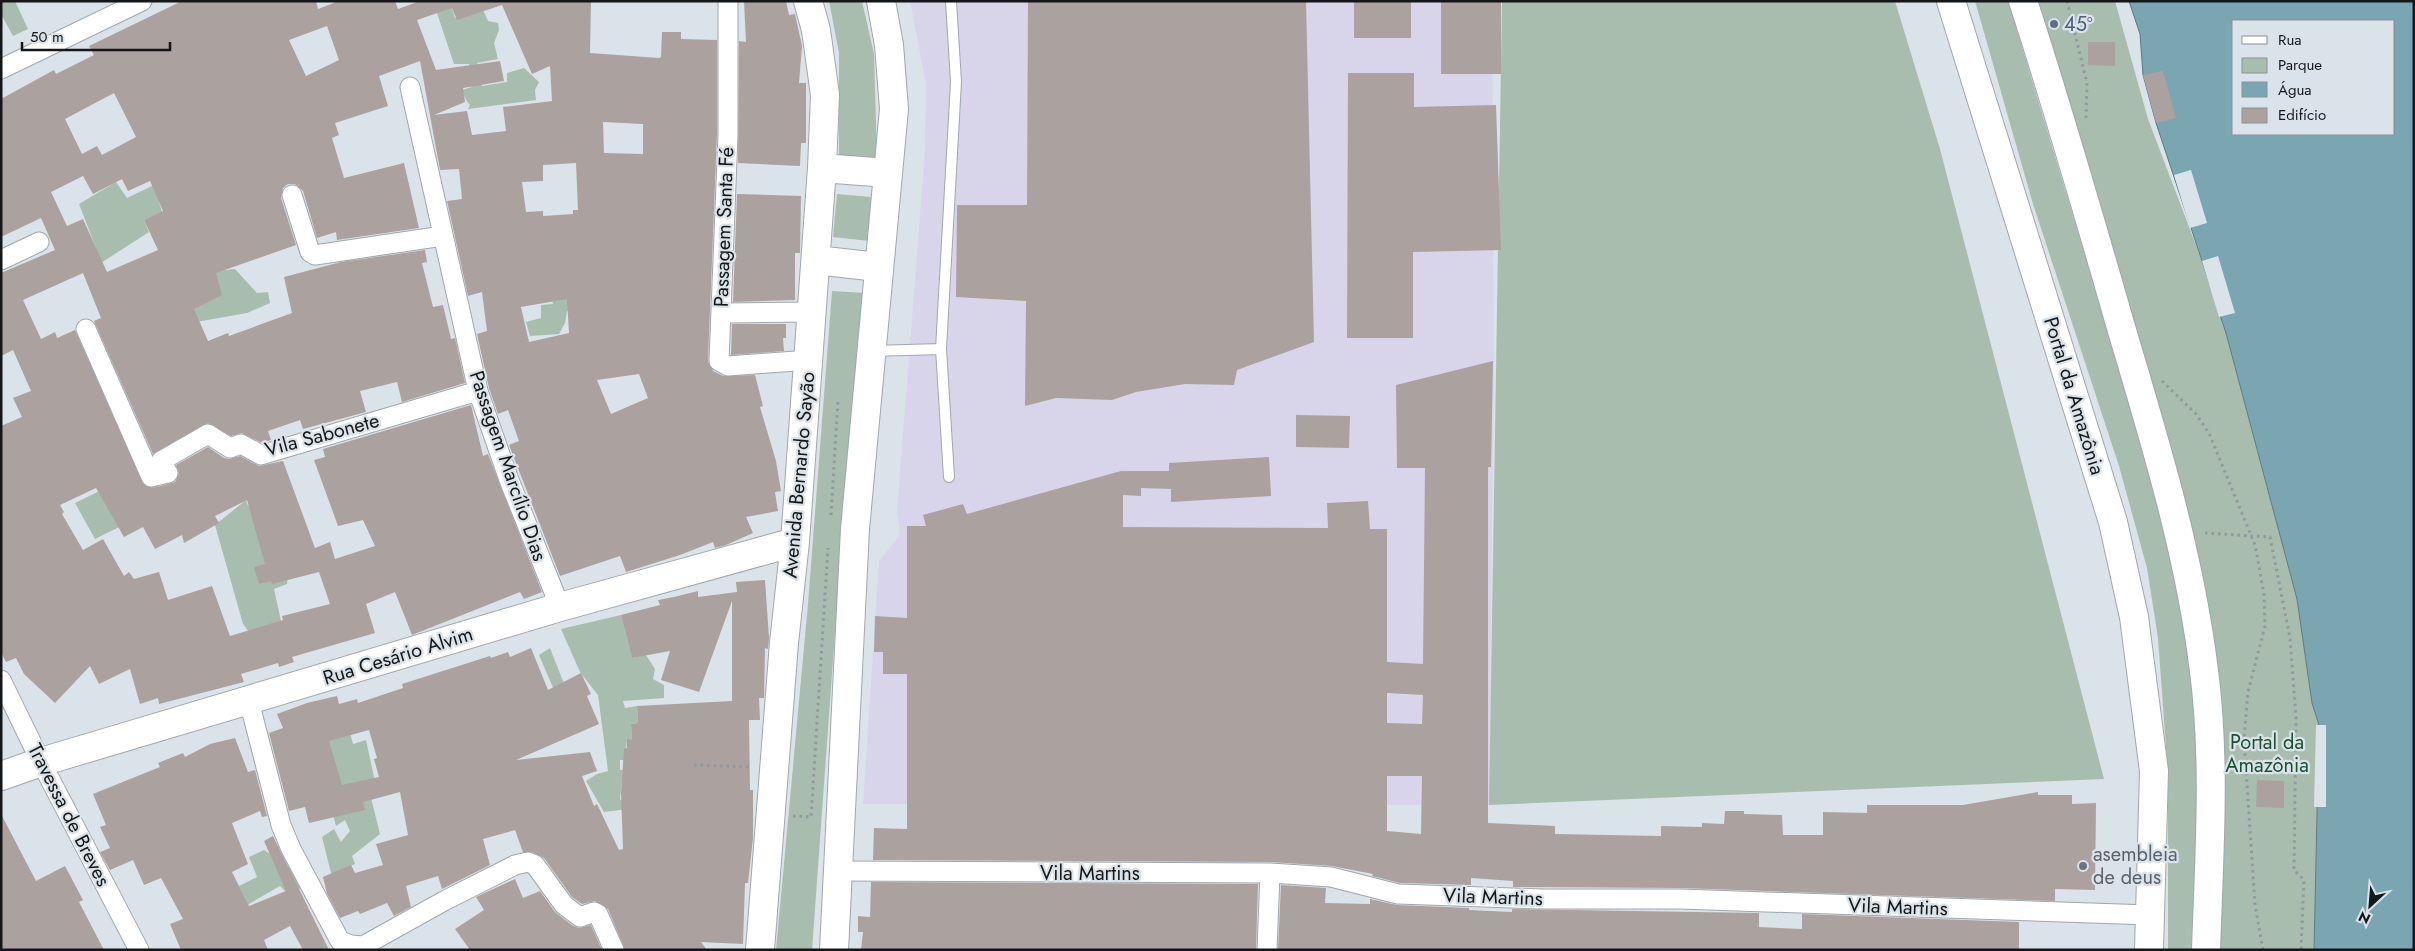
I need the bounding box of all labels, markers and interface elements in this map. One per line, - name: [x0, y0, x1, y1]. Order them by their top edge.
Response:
- place label: 45º: [2064, 10, 2093, 39]
- marker: 45º: [2048, 18, 2060, 30]
- scale bar: [22, 20, 170, 52]
- legend: [2232, 20, 2395, 135]
- text: 50 m: [30, 26, 64, 48]
- text: Rua: [2278, 29, 2302, 51]
- text: Parque: [2278, 54, 2322, 76]
- text: Água: [2278, 79, 2312, 101]
- text: Edifício: [2278, 104, 2326, 126]
- street label: Passagem Santa Fé: [707, 146, 741, 308]
- street label: Portal da Amazônia: [2036, 313, 2112, 479]
- street label: Passagem Marcílio Dias: [462, 367, 554, 565]
- street label: Avenida Bernardo Sayão: [776, 370, 822, 579]
- street label: Vila Sabonete: [262, 406, 382, 464]
- street label: Rua Cesário Alvim: [319, 619, 477, 693]
- park label: Portal da Amazônia: [2225, 728, 2309, 780]
- street label: Travessa de Breves: [20, 739, 118, 891]
- place label: asembleia de deus: [2093, 840, 2178, 892]
- street label: Vila Martins: [1040, 859, 1140, 888]
- marker: asembleia de deus: [2077, 860, 2089, 872]
- street label: Vila Martins: [1443, 881, 1543, 913]
- north arrow: [2345, 881, 2395, 931]
- street label: Vila Martins: [1848, 891, 1948, 923]
- text: N: [2355, 906, 2374, 929]

